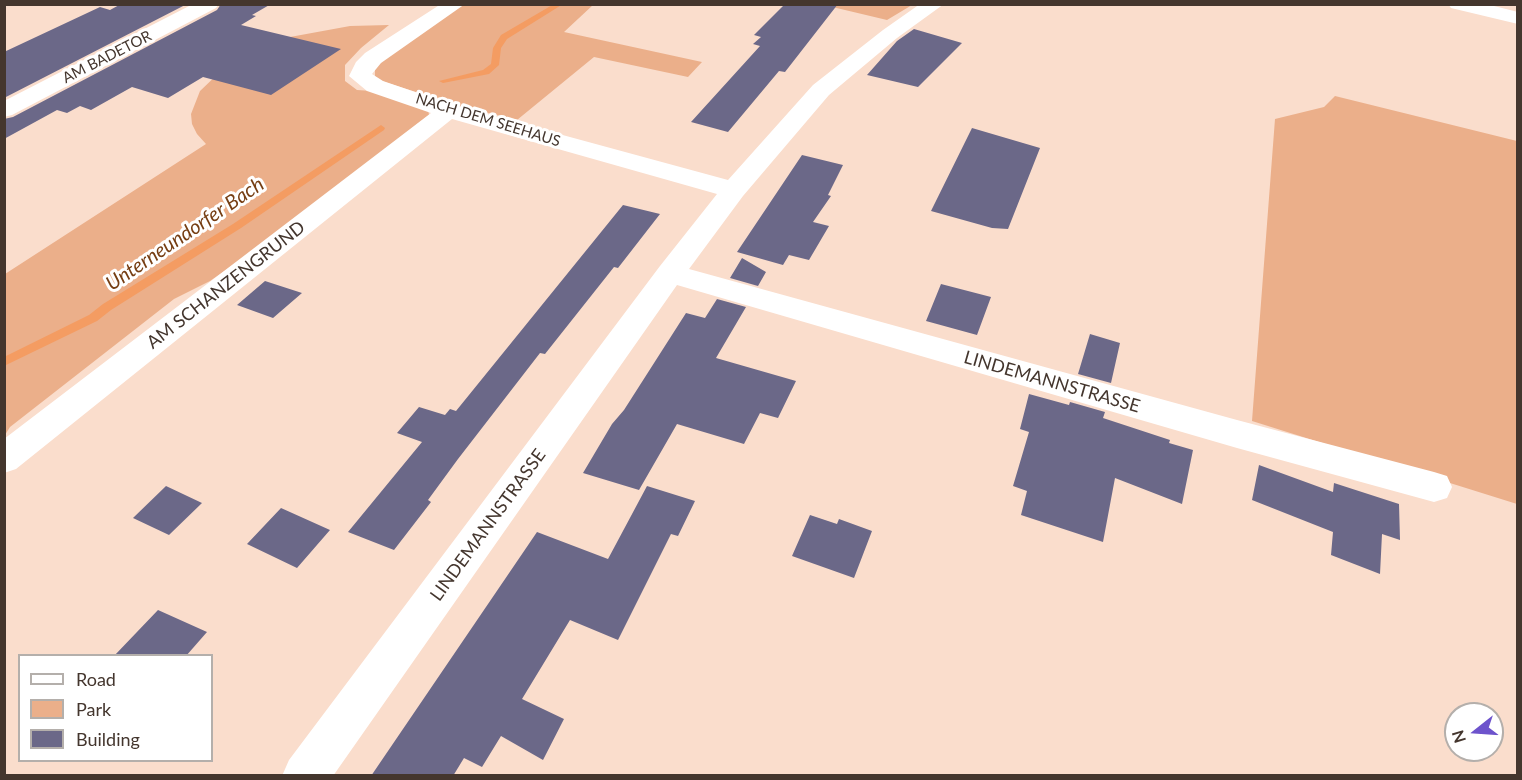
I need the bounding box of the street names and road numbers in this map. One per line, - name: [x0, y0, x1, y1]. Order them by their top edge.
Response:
- street label: AM BADETOR: [59, 27, 155, 87]
- street label: NACH DEM SEEHAUS: [413, 89, 563, 151]
- street label: AM SCHANZENGRUND: [143, 216, 309, 354]
- street label: LINDEMANNSTRASSE: [961, 346, 1143, 418]
- street label: LINDEMANNSTRASSE: [426, 445, 550, 605]

